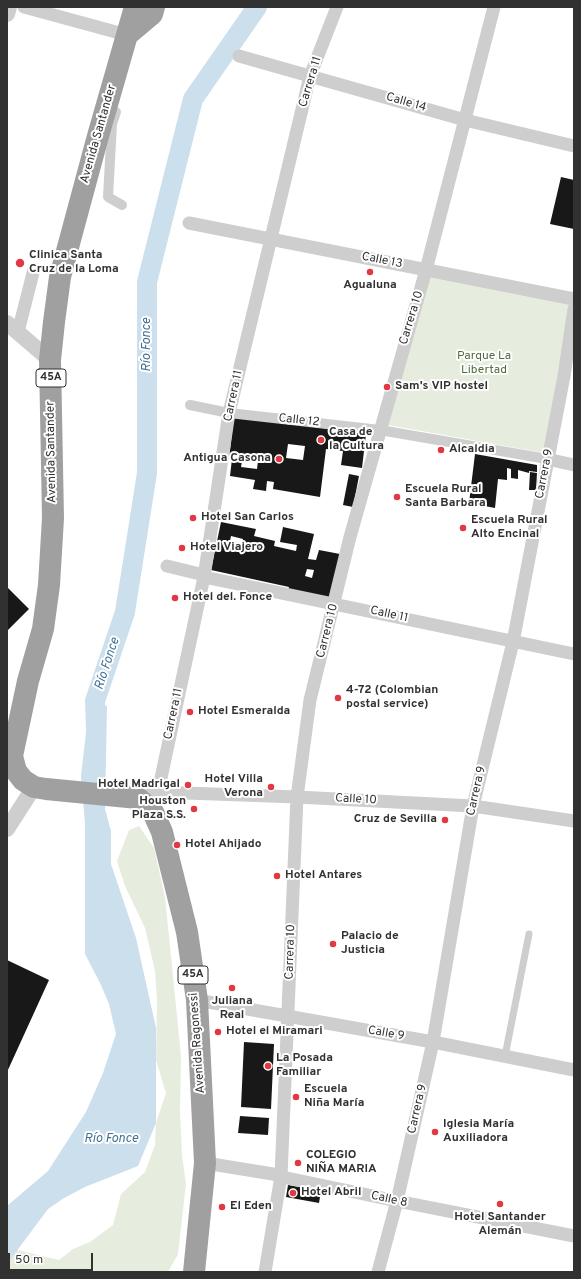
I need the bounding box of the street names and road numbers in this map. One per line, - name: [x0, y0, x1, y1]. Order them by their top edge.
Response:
- street label: Carrera 11: [296, 55, 326, 109]
- street label: Avenida Santander: [78, 83, 120, 185]
- street label: Calle 14: [384, 90, 428, 116]
- street label: Calle 13: [360, 250, 404, 272]
- street label: Carrera 10: [397, 289, 427, 347]
- road number: 45A: [36, 369, 66, 387]
- street label: Carrera 11: [222, 369, 246, 423]
- street label: Avenida Santander: [44, 401, 60, 503]
- street label: Calle 12: [278, 412, 320, 430]
- street label: Carrera 9: [533, 448, 557, 500]
- street label: Carrera 10: [314, 602, 342, 660]
- street label: Calle 11: [369, 604, 409, 626]
- street label: Carrera 11: [162, 687, 186, 741]
- street label: Carrera 9: [464, 765, 490, 817]
- street label: Calle 10: [335, 792, 377, 808]
- street label: Carrera 10: [283, 924, 299, 980]
- road number: 45A: [178, 966, 208, 984]
- street label: Avenida Ragonessi: [187, 992, 209, 1094]
- street label: Calle 9: [367, 1024, 405, 1044]
- street label: Carrera 9: [405, 1083, 431, 1135]
- street label: Calle 8: [369, 1189, 409, 1211]

